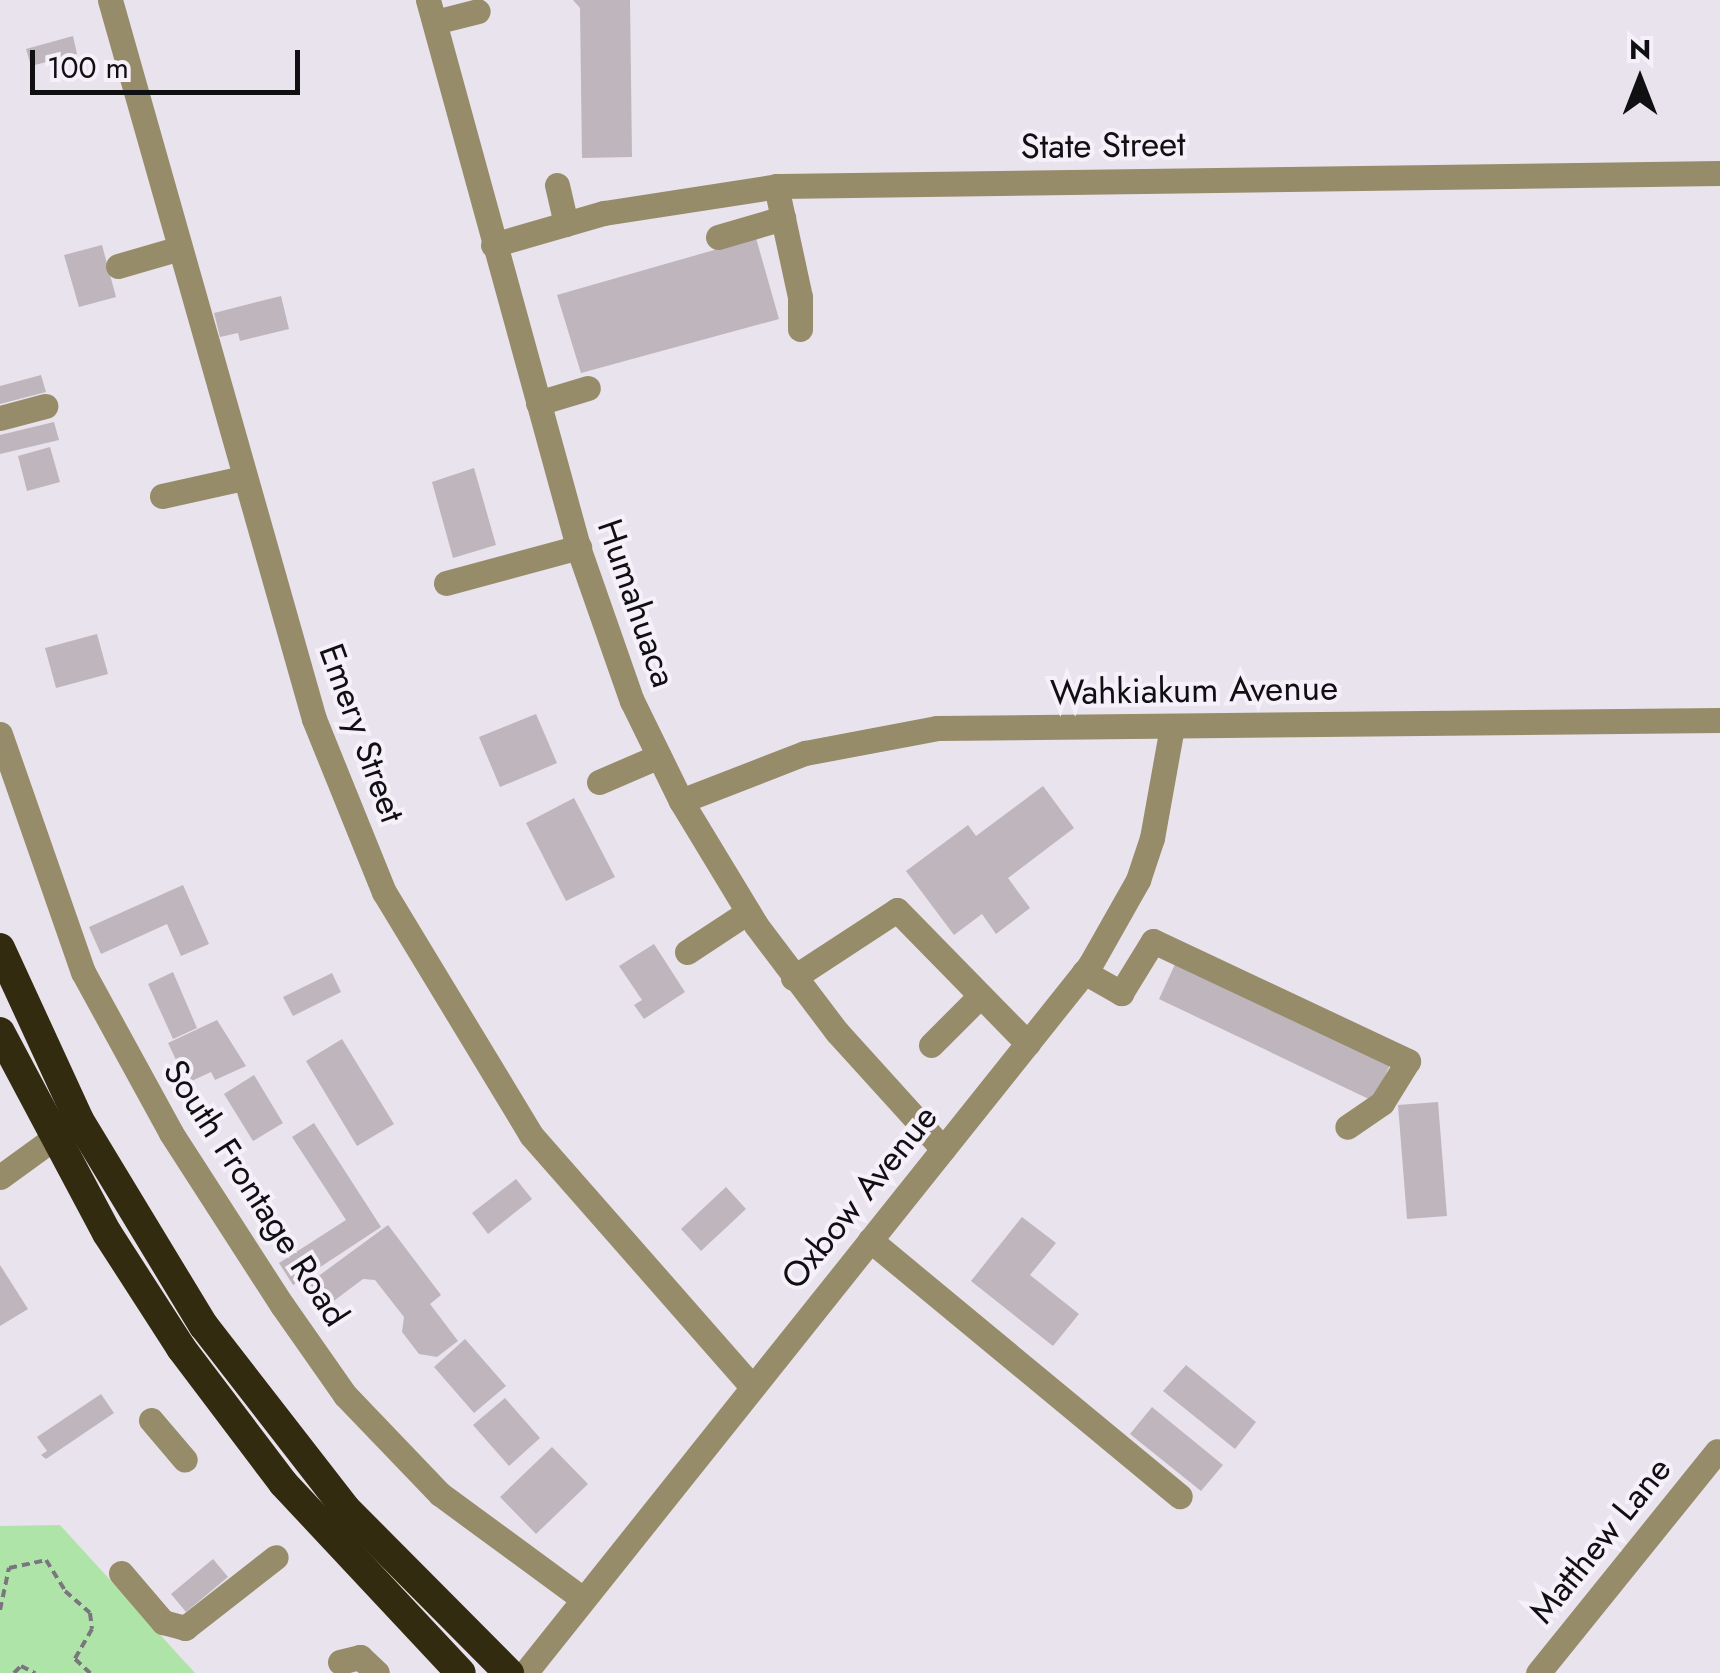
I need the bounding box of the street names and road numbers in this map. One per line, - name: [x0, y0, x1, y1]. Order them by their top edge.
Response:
- street label: State Street: [1020, 123, 1186, 167]
- street label: Humahuaca: [589, 514, 685, 692]
- street label: Emery Street: [310, 638, 414, 828]
- street label: Wahkiakum Avenue: [1050, 666, 1338, 714]
- street label: South Frontage Road: [154, 1052, 358, 1334]
- street label: Oxbow Avenue: [772, 1097, 946, 1297]
- street label: Matthew Lane: [1520, 1449, 1680, 1631]

